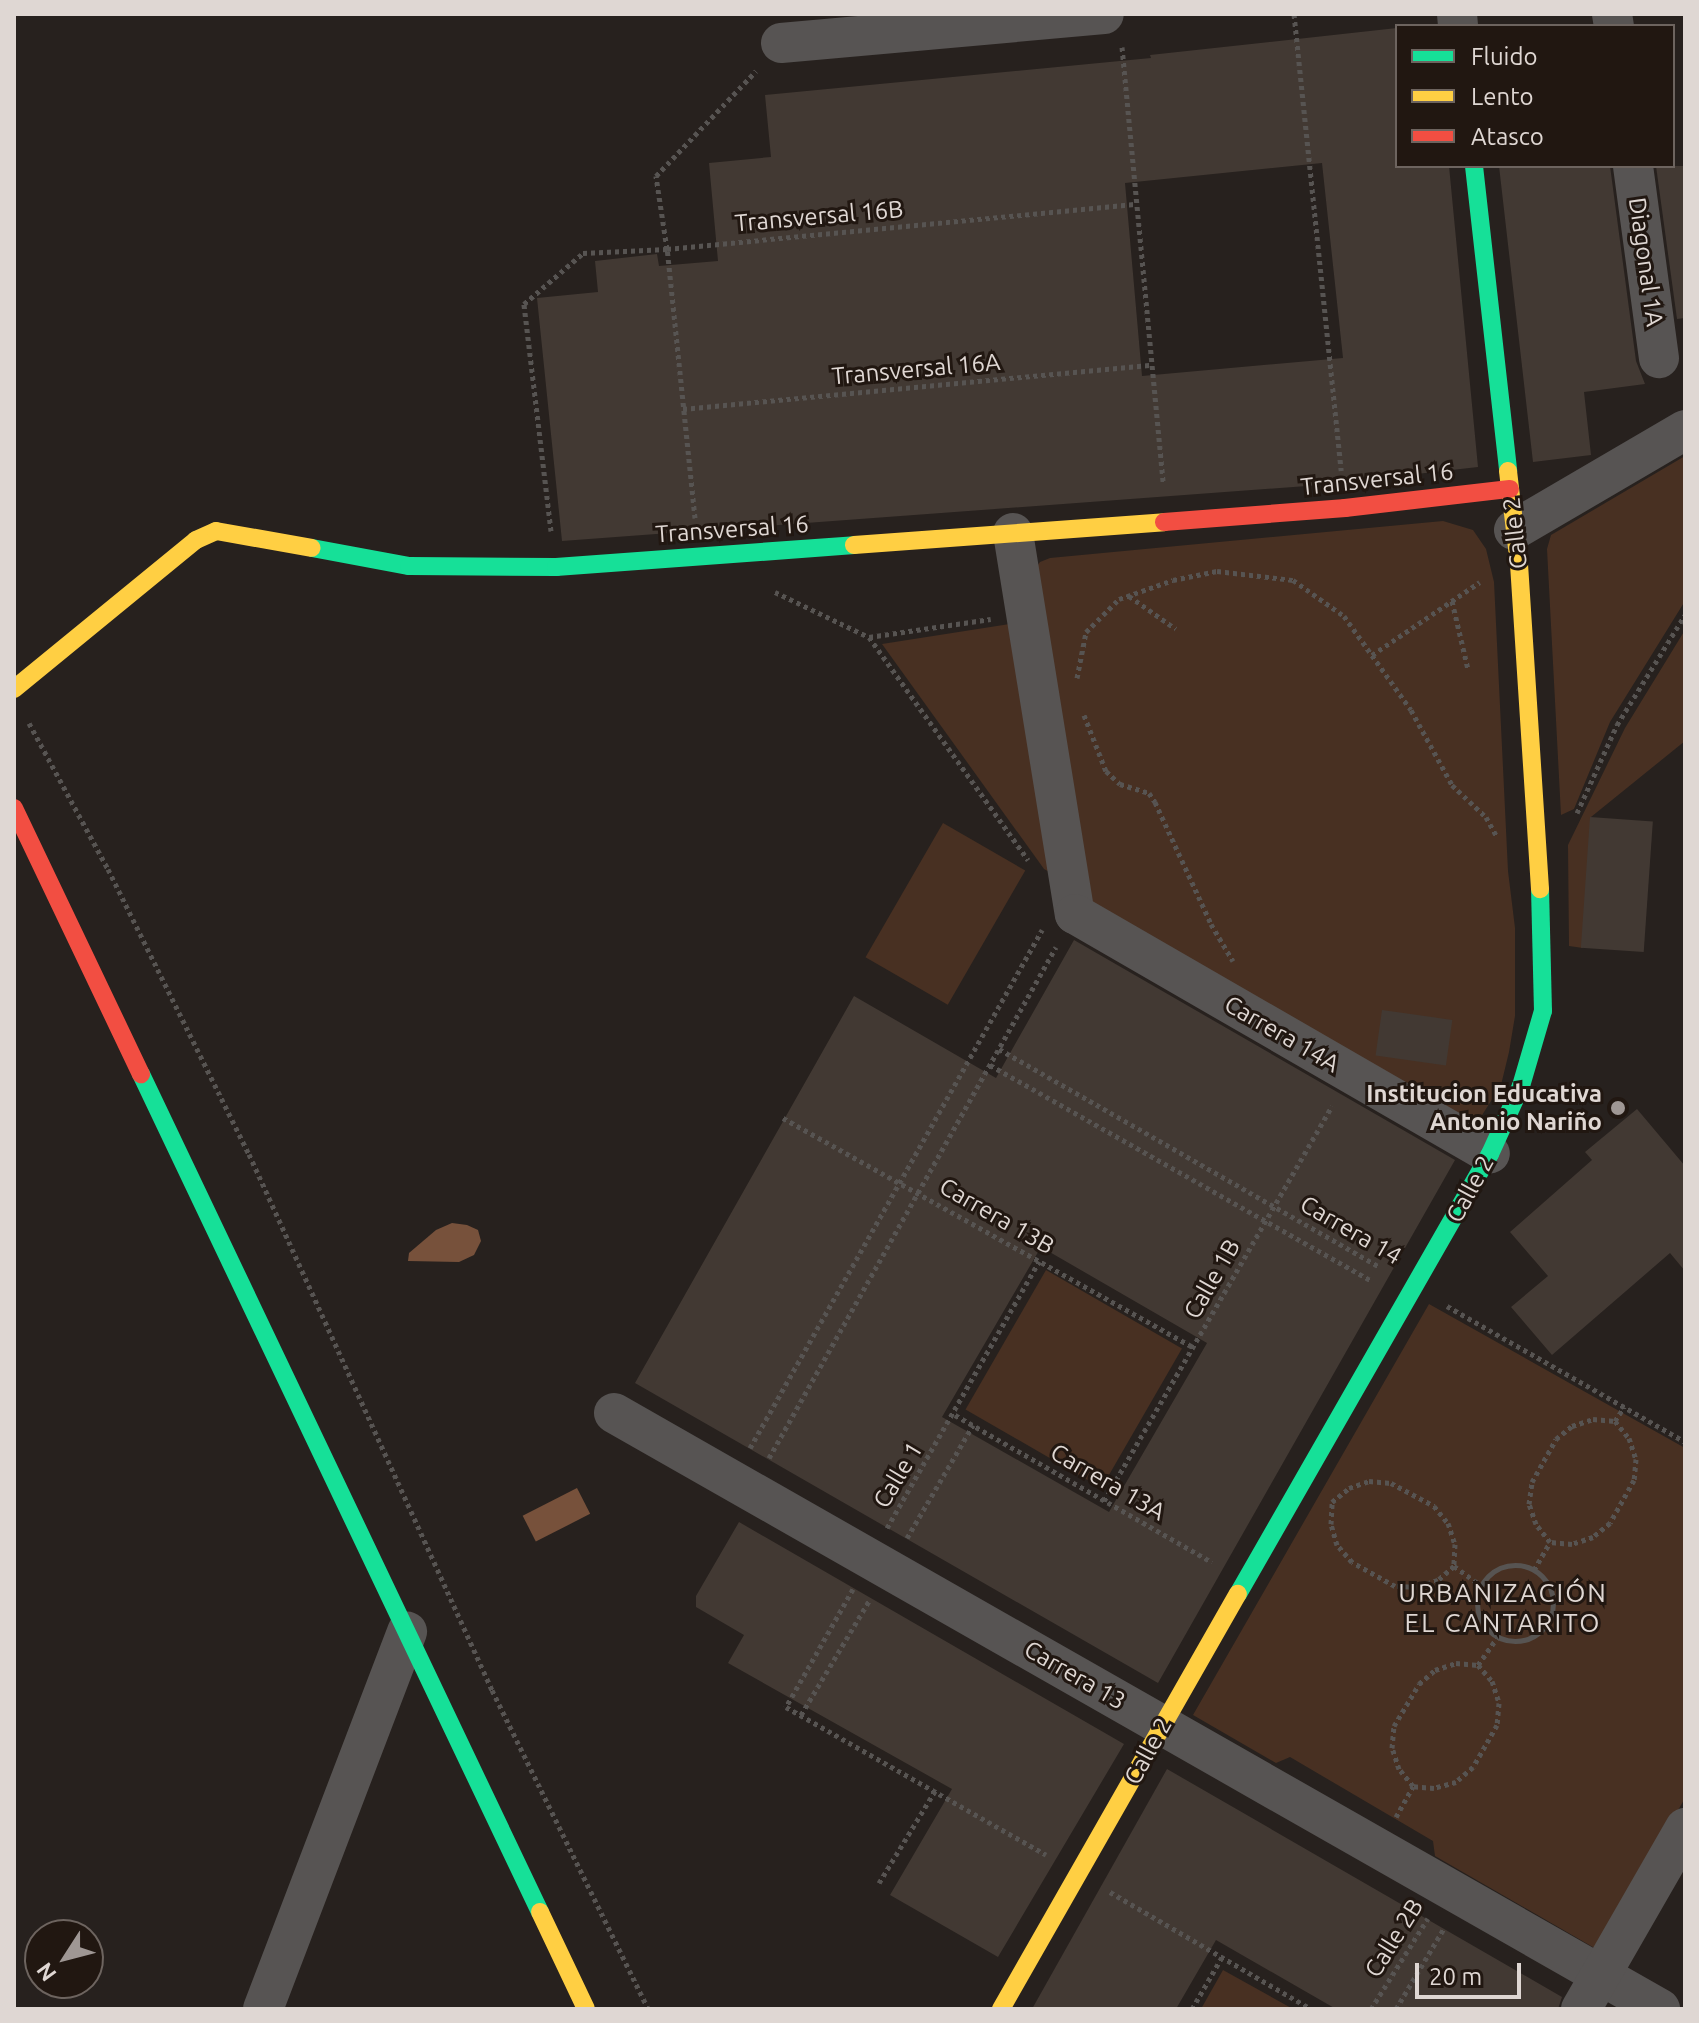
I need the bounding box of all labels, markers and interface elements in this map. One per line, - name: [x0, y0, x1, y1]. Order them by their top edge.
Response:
- legend: [1395, 24, 1675, 168]
- text: Fluido: [1471, 43, 1538, 70]
- text: Lento: [1471, 83, 1534, 110]
- text: Atasco: [1471, 123, 1544, 150]
- street label: Transversal 16B: [734, 194, 904, 238]
- street label: Diagonal 1A: [1623, 196, 1669, 328]
- street label: Transversal 16A: [830, 347, 1002, 391]
- street label: Transversal 16: [1299, 457, 1455, 501]
- street label: Calle 2: [1497, 496, 1533, 570]
- street label: Transversal 16: [654, 509, 810, 549]
- street label: Carrera 14A: [1219, 990, 1345, 1078]
- place label: Institucion Educativa Antonio Nariño: [1366, 1080, 1602, 1136]
- marker: Institucion Educativa Antonio Nariño: [1609, 1099, 1627, 1117]
- street label: Calle 2: [1440, 1151, 1500, 1227]
- street label: Carrera 13B: [935, 1172, 1059, 1260]
- street label: Carrera 14: [1295, 1189, 1407, 1271]
- street label: Calle 1B: [1178, 1234, 1246, 1324]
- street label: Calle 1: [867, 1437, 929, 1513]
- street label: Carrera 13A: [1045, 1438, 1171, 1526]
- district label: URBANIZACIÓN EL CANTARITO: [1398, 1577, 1608, 1638]
- street label: Carrera 13: [1019, 1634, 1131, 1716]
- street label: Calle 2: [1118, 1713, 1178, 1789]
- street label: Calle 2B: [1359, 1893, 1429, 1983]
- north arrow: [24, 1919, 104, 1999]
- scale bar: [1419, 1947, 1525, 1997]
- text: N: [31, 1958, 61, 1986]
- text: 20 m: [1429, 1963, 1482, 1990]

